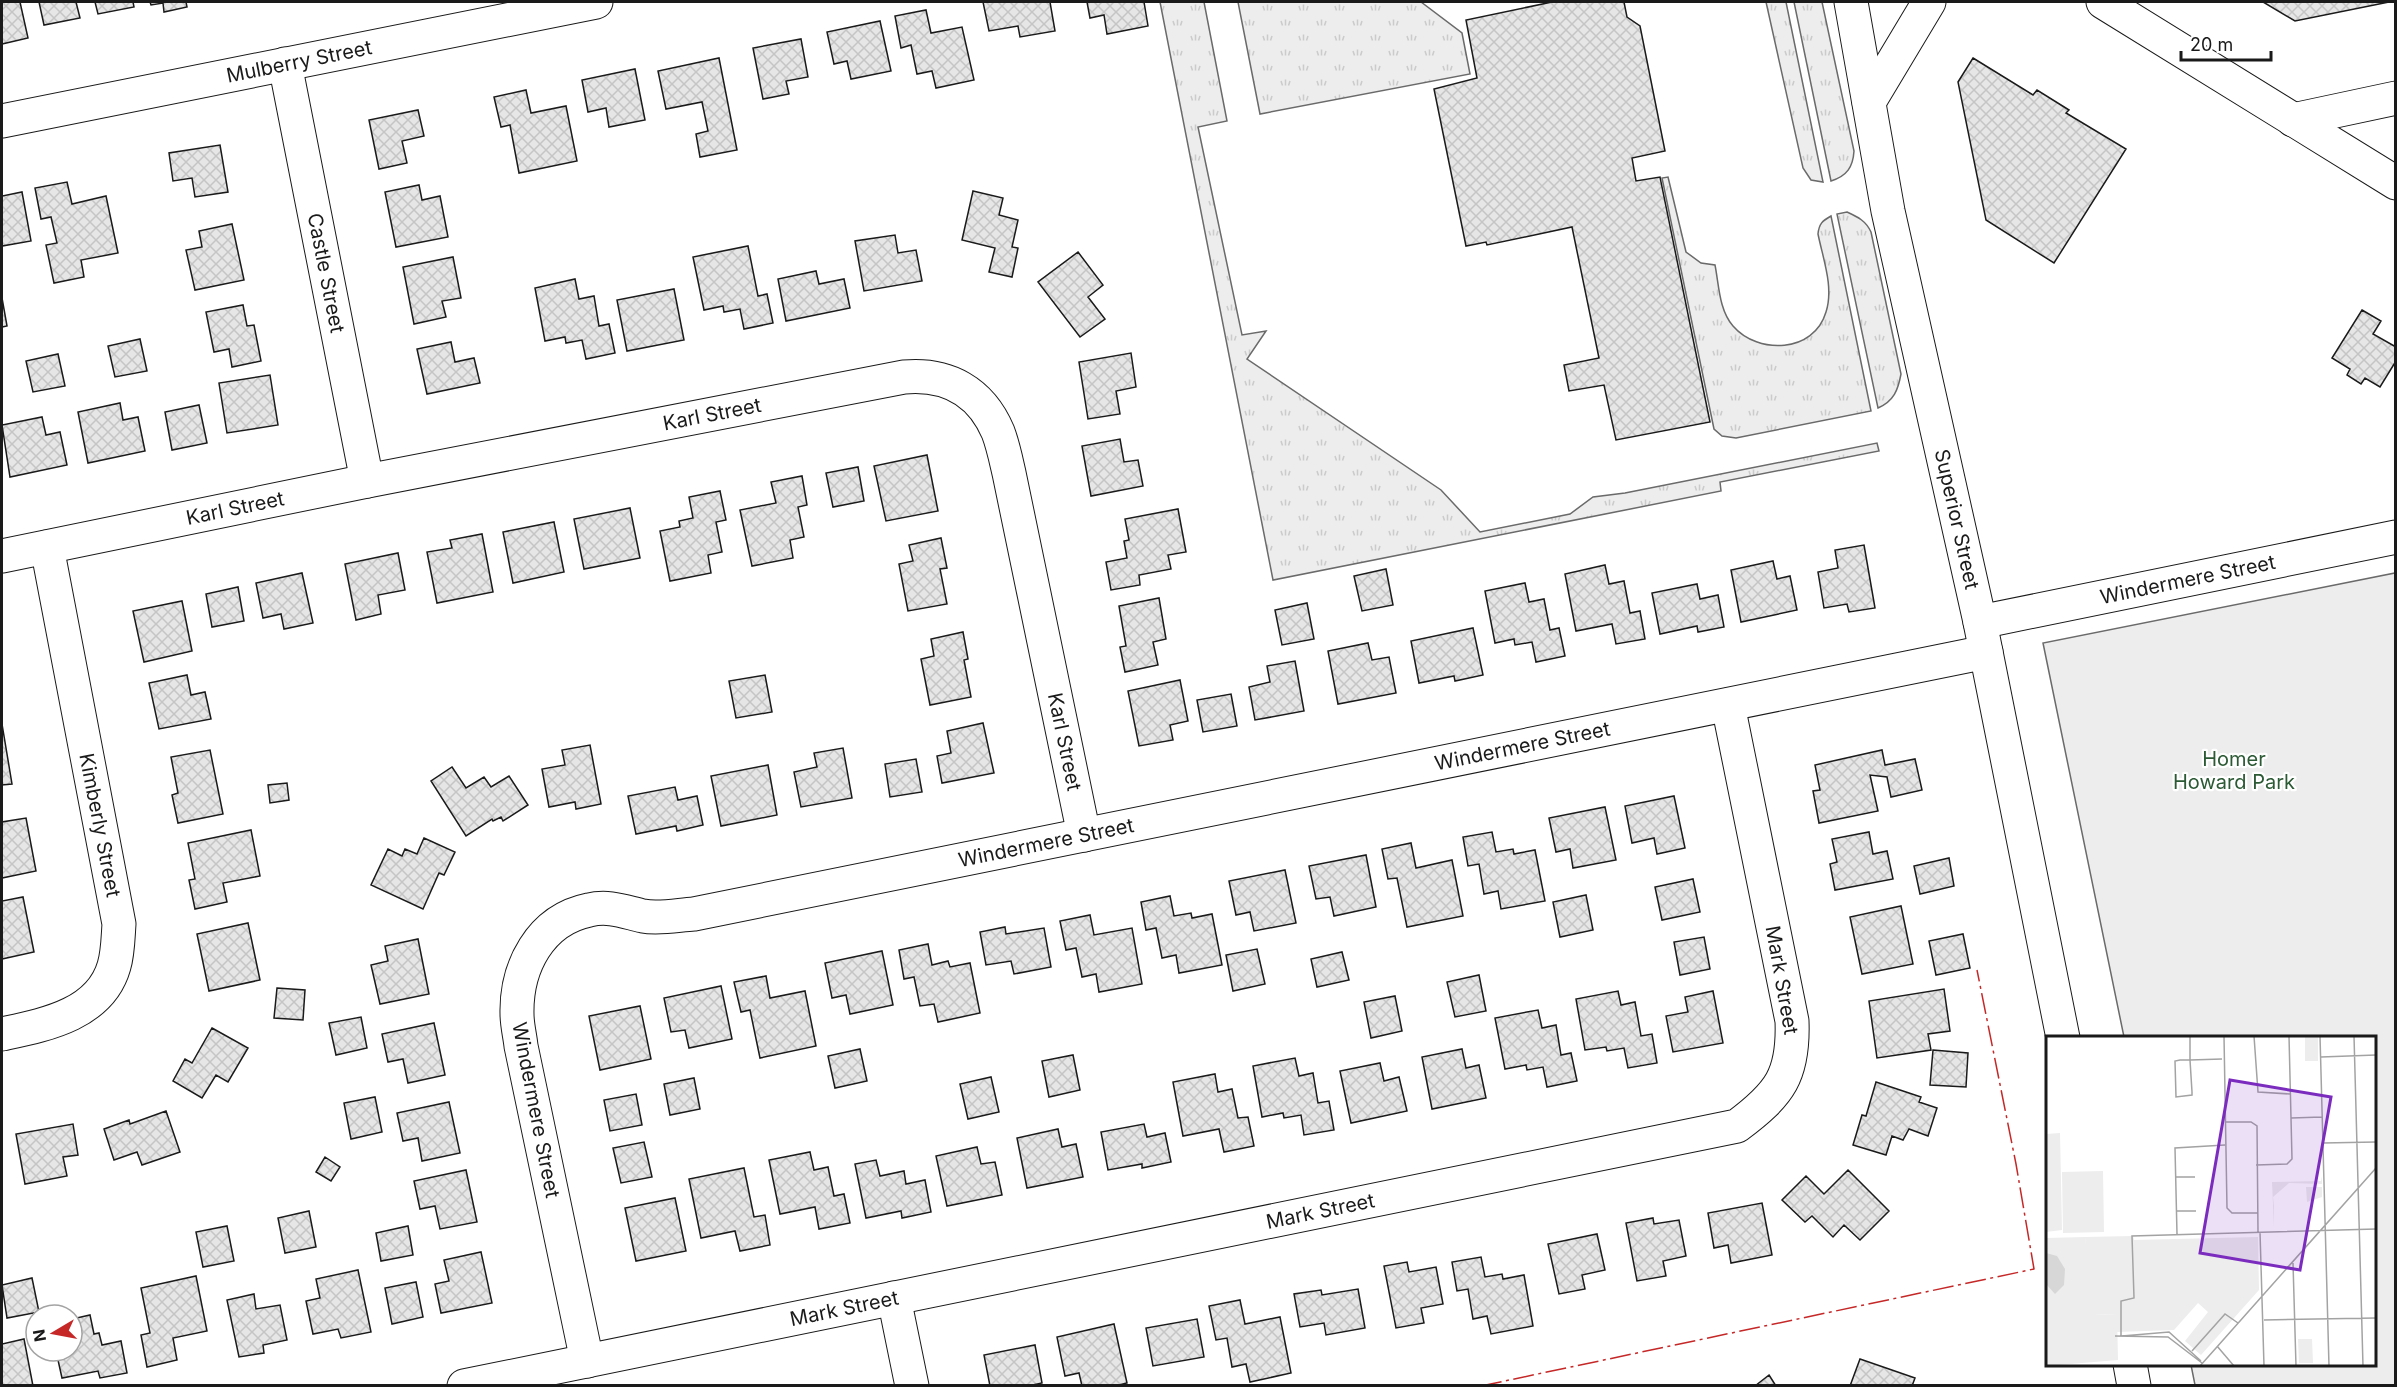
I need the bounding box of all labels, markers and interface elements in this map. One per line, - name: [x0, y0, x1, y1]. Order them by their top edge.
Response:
- scale bar: [2181, 24, 2271, 62]
- text: 20 m: [2190, 34, 2233, 55]
- street label: Mulberry Street: [224, 35, 374, 88]
- street label: Castle Street: [303, 211, 350, 335]
- street label: Karl Street: [661, 393, 764, 435]
- street label: Superior Street: [1930, 447, 1984, 592]
- street label: Karl Street: [184, 486, 287, 530]
- street label: Windermere Street: [2098, 550, 2278, 609]
- street label: Karl Street: [1043, 691, 1087, 793]
- street label: Windermere Street: [1433, 716, 1613, 776]
- park label: Homer Howard Park: [2173, 747, 2295, 794]
- street label: Kimberly Street: [74, 751, 126, 899]
- street label: Windermere Street: [956, 813, 1136, 872]
- street label: Mark Street: [1761, 924, 1803, 1037]
- street label: Windermere Street: [507, 1020, 565, 1200]
- inset map: [2046, 1036, 2376, 1366]
- street label: Mark Street: [1264, 1188, 1377, 1234]
- street label: Mark Street: [788, 1285, 901, 1331]
- north arrow: [24, 1303, 84, 1363]
- text: N: [28, 1328, 50, 1343]

